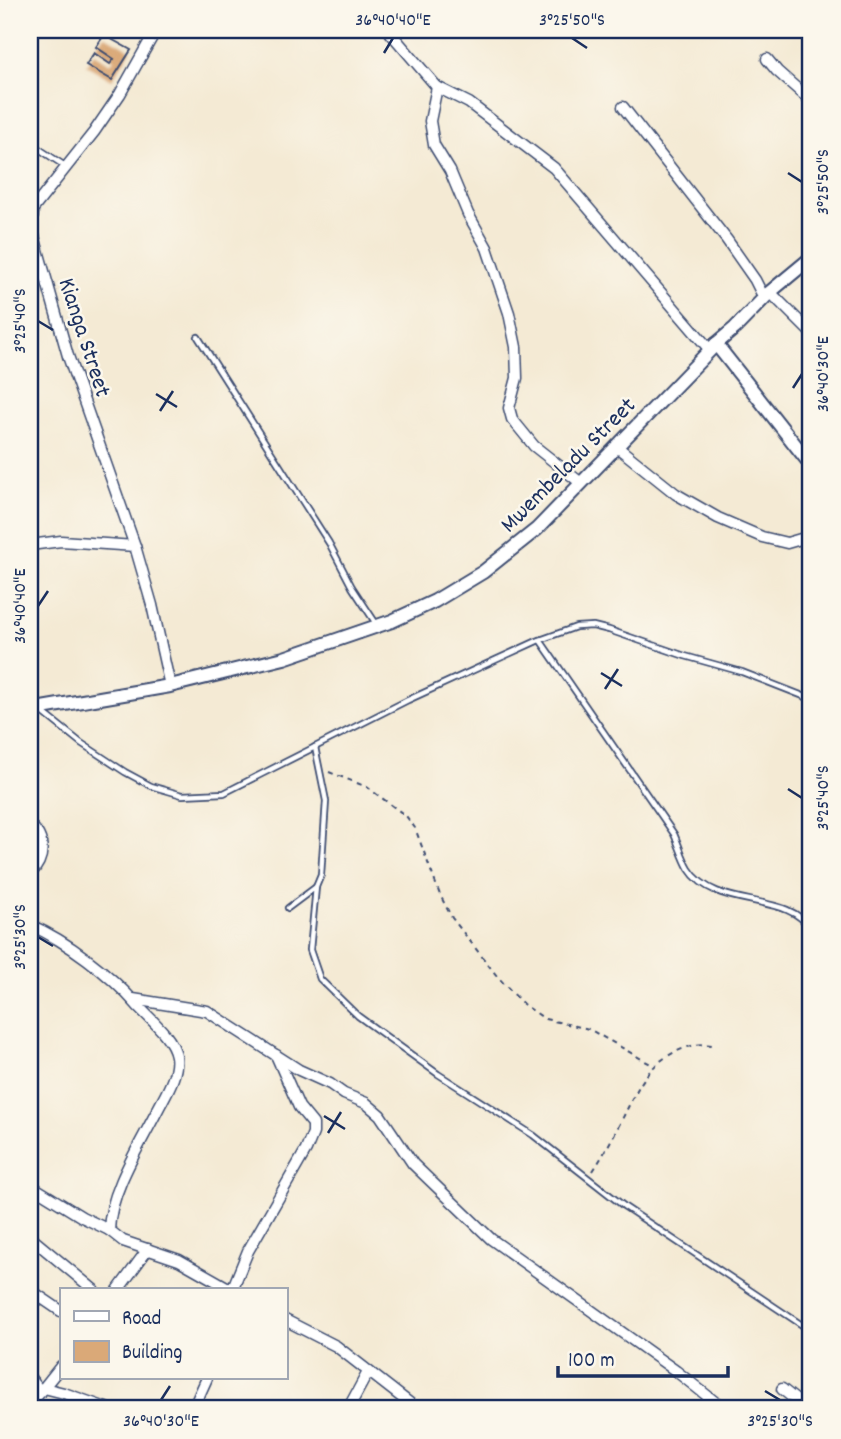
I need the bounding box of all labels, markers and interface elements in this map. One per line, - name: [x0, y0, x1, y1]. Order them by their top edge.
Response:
- text: 36°40'40"E: [355, 9, 431, 34]
- text: 3°25'50"S: [539, 9, 605, 34]
- text: 3°25'50"S: [812, 149, 837, 215]
- street label: Kianga Street: [48, 274, 118, 402]
- text: 3°25'40"S: [9, 288, 34, 354]
- text: 36°40'30"E: [812, 336, 837, 412]
- street label: Mwembeladu Street: [493, 390, 645, 542]
- text: 36°40'40"E: [9, 568, 34, 644]
- text: 3°25'40"S: [812, 765, 837, 831]
- text: 3°25'30"S: [9, 904, 34, 970]
- legend: [60, 1288, 287, 1380]
- text: Road: [122, 1305, 161, 1335]
- scale bar: [558, 1334, 727, 1378]
- text: Building: [122, 1339, 182, 1369]
- text: 100 m: [568, 1347, 615, 1377]
- text: 36°40'30"E: [123, 1410, 199, 1435]
- text: 3°25'30"S: [747, 1410, 813, 1435]

